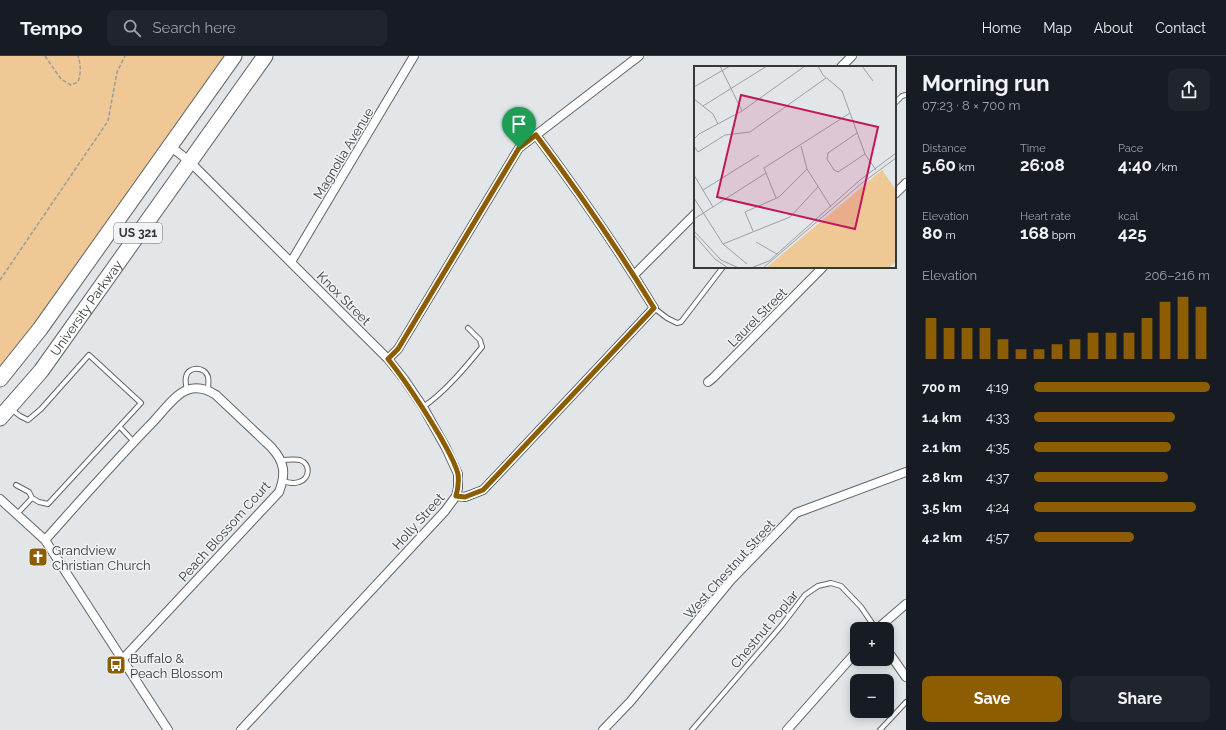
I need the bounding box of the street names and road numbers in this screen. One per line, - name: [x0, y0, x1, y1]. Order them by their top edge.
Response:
- street label: Magnolia Avenue: [310, 105, 377, 202]
- road number: US 321: [114, 223, 162, 243]
- street label: University Parkway: [47, 257, 125, 359]
- street label: Knox Street: [314, 269, 374, 329]
- street label: Laurel Street: [725, 284, 790, 350]
- street label: Peach Blossom Court: [175, 478, 274, 584]
- street label: Holly Street: [389, 490, 448, 552]
- street label: West Chestnut Street: [681, 516, 778, 622]
- street label: Chestnut Poplar: [728, 587, 801, 671]

